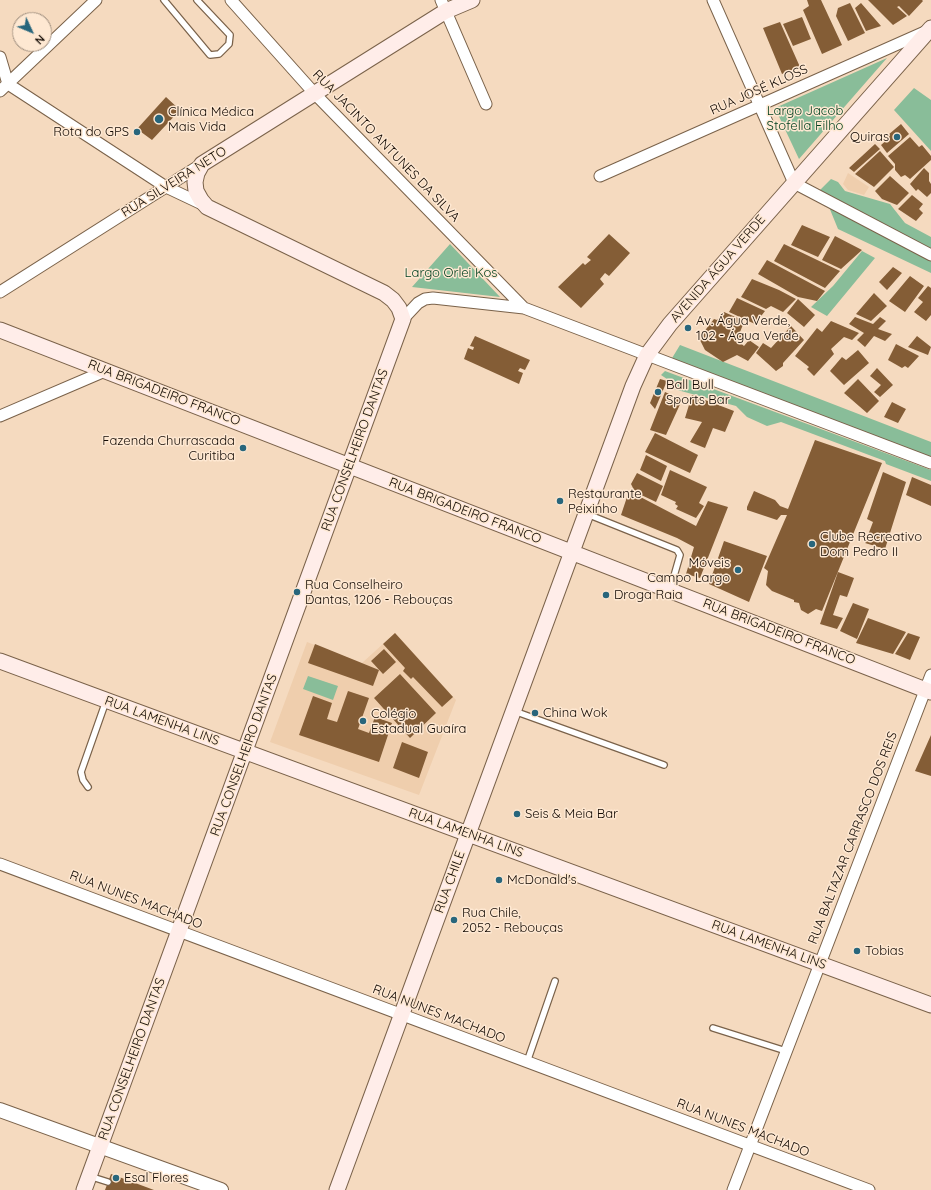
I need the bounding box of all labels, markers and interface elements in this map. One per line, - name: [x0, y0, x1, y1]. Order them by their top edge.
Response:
- north arrow: [12, 12, 52, 52]
- text: N: [32, 32, 48, 47]
- street label: RUA JOSÉ KLOSS: [708, 61, 810, 119]
- street label: RUA JACINTO ANTUNES DA SILVA: [309, 67, 463, 225]
- park label: Largo Jacob Stofella Filho: [767, 103, 843, 134]
- place label: Clínica Médica Mais Vida: [168, 104, 254, 135]
- marker: Clínica Médica Mais Vida: [153, 113, 165, 125]
- place label: Rota do GPS: [53, 124, 129, 140]
- marker: Rota do GPS: [132, 127, 142, 137]
- place label: Quiras: [850, 129, 889, 145]
- marker: Quiras: [892, 132, 902, 142]
- street label: RUA SILVEIRA NETO: [119, 143, 229, 221]
- street label: AVENIDA ÁGUA VERDE: [667, 212, 769, 326]
- park label: Largo Orlei Kos: [405, 265, 497, 281]
- place label: Av. Água Verde, 102 - Água Verde: [696, 313, 799, 344]
- marker: Av. Água Verde, 102 - Água Verde: [683, 323, 693, 333]
- street label: RUA BRIGADEIRO FRANCO: [86, 357, 242, 429]
- street label: RUA CONSELHEIRO DANTAS: [318, 367, 392, 533]
- place label: Ball Bull Sports Bar: [666, 377, 730, 408]
- marker: Ball Bull Sports Bar: [653, 387, 663, 397]
- place label: Fazenda Churrascada Curitiba: [102, 433, 235, 464]
- marker: Fazenda Churrascada Curitiba: [238, 443, 248, 453]
- street label: RUA BRIGADEIRO FRANCO: [387, 475, 543, 547]
- place label: Restaurante Peixinho: [568, 486, 642, 517]
- marker: Restaurante Peixinho: [555, 496, 565, 506]
- place label: Clube Recreativo Dom Pedro II: [820, 529, 922, 560]
- marker: Clube Recreativo Dom Pedro II: [807, 539, 817, 549]
- place label: Móveis Campo Largo: [647, 555, 730, 586]
- marker: Móveis Campo Largo: [733, 565, 743, 575]
- place label: Rua Conselheiro Dantas, 1206 - Rebouças: [305, 577, 453, 608]
- marker: Rua Conselheiro Dantas, 1206 - Rebouças: [292, 587, 302, 597]
- place label: Droga Raia: [614, 587, 683, 603]
- marker: Droga Raia: [601, 590, 611, 600]
- street label: RUA BRIGADEIRO FRANCO: [701, 596, 857, 668]
- street label: RUA CONSELHEIRO DANTAS: [207, 672, 281, 838]
- street label: RUA LAMENHA LINS: [103, 693, 221, 749]
- place label: China Wok: [543, 705, 608, 721]
- place label: Colégio Estadual Guaíra: [371, 706, 466, 737]
- marker: China Wok: [530, 708, 540, 718]
- marker: Colégio Estadual Guaíra: [358, 716, 368, 726]
- street label: RUA BALTAZAR CARRASCO DOS REIS: [805, 730, 901, 946]
- street label: RUA LAMENHA LINS: [407, 805, 525, 861]
- place label: Seis & Meia Bar: [525, 806, 618, 822]
- marker: Seis & Meia Bar: [512, 809, 522, 819]
- street label: RUA CHILE: [432, 849, 468, 915]
- street label: RUA NUNES MACHADO: [67, 867, 205, 933]
- place label: McDonald's: [507, 872, 577, 888]
- marker: McDonald's: [494, 875, 504, 885]
- place label: Rua Chile, 2052 - Rebouças: [462, 905, 563, 936]
- marker: Rua Chile, 2052 - Rebouças: [449, 915, 459, 925]
- street label: RUA LAMENHA LINS: [710, 917, 828, 973]
- place label: Tobias: [865, 943, 904, 959]
- marker: Tobias: [852, 946, 862, 956]
- street label: RUA CONSELHEIRO DANTAS: [95, 976, 169, 1142]
- street label: RUA NUNES MACHADO: [370, 981, 508, 1047]
- street label: RUA NUNES MACHADO: [674, 1095, 812, 1161]
- place label: Esal Flores: [124, 1170, 188, 1186]
- marker: Esal Flores: [111, 1173, 121, 1183]

